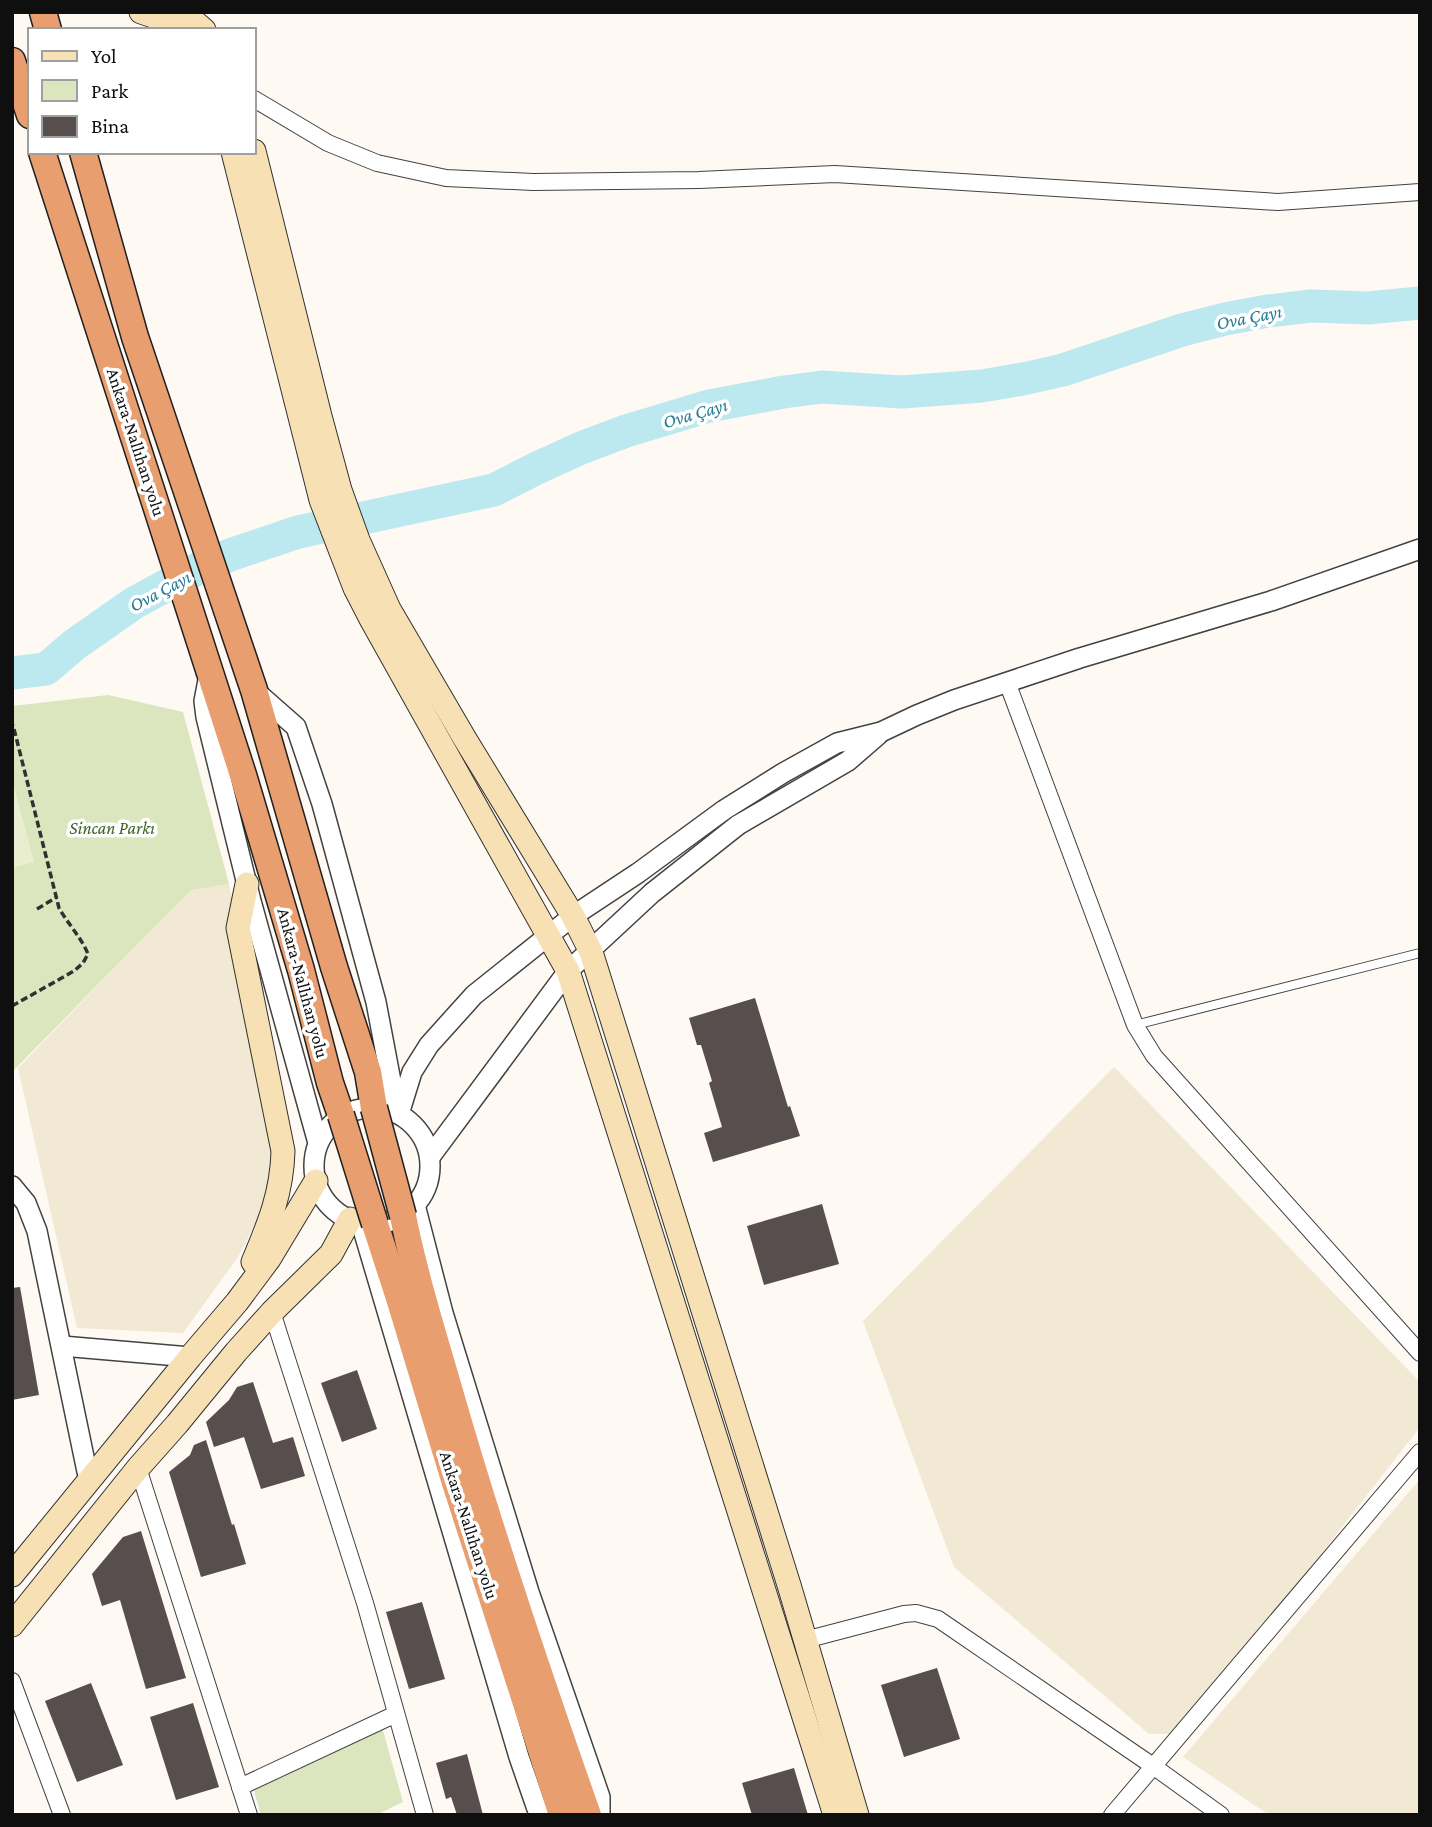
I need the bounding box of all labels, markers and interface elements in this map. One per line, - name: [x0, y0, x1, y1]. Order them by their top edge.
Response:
- legend: [28, 28, 256, 154]
- text: Yol: [91, 44, 117, 68]
- text: Park: [91, 79, 128, 103]
- text: Bina: [91, 114, 129, 138]
- water label: Ova Çayı: [1214, 300, 1284, 334]
- street label: Ankara-Nallıhan yolu: [103, 366, 169, 519]
- water label: Ova Çayı: [660, 394, 730, 432]
- water label: Ova Çayı: [126, 566, 194, 616]
- park label: Sincan Parkı: [69, 818, 155, 838]
- street label: Ankara-Nallıhan yolu: [273, 906, 333, 1061]
- street label: Ankara-Nallıhan yolu: [436, 1449, 502, 1602]

